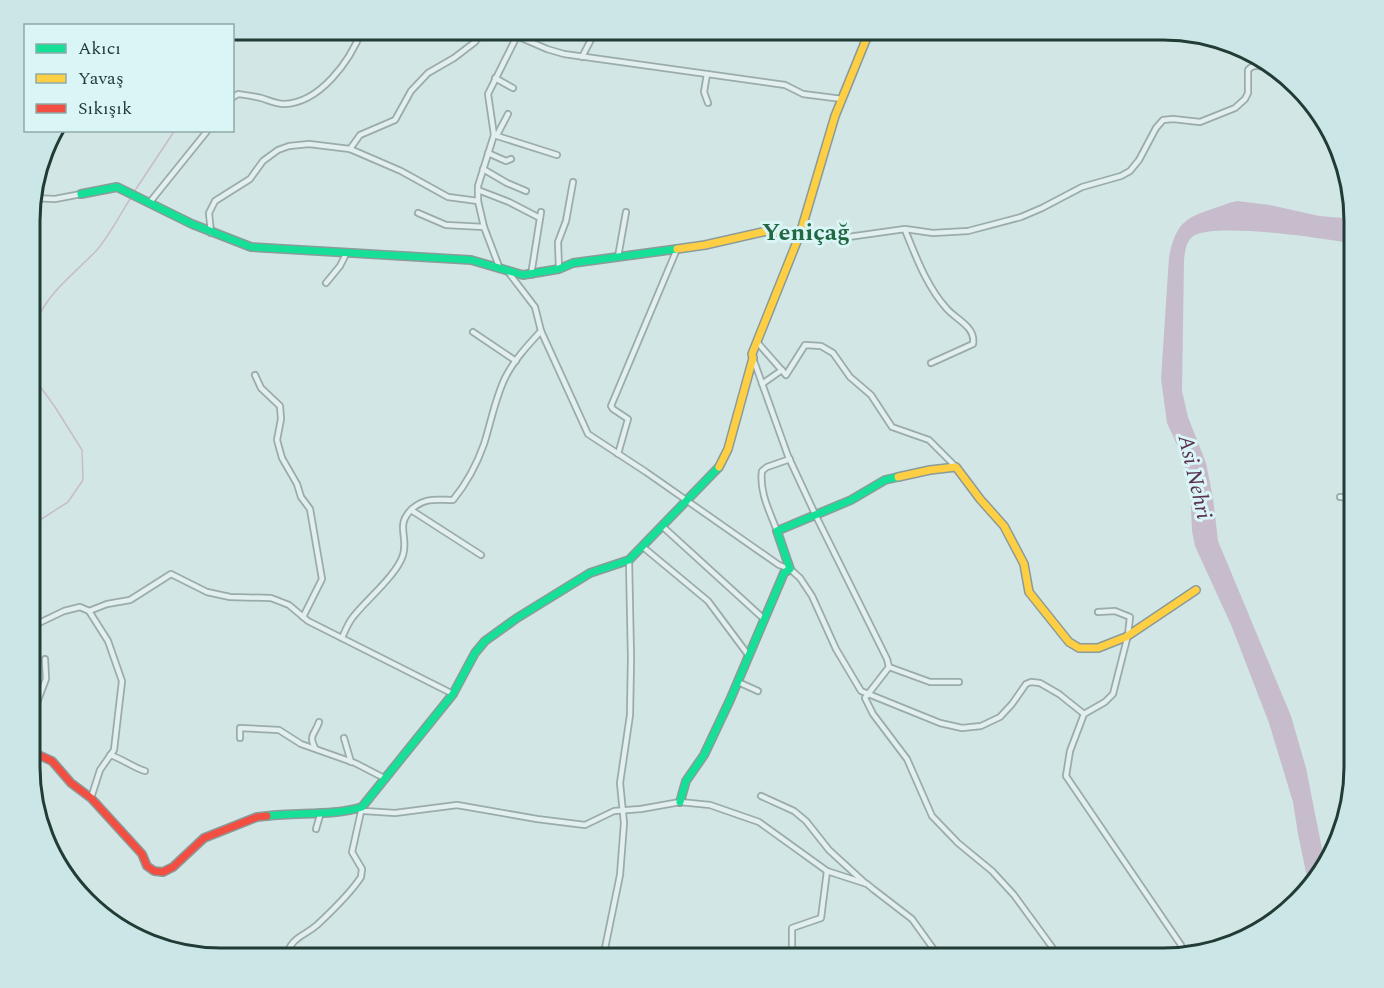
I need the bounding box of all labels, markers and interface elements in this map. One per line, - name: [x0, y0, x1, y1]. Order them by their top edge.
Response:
- legend: [24, 24, 234, 132]
- text: Akıcı: [78, 35, 121, 62]
- text: Yavaş: [78, 65, 124, 92]
- text: Sıkışık: [78, 95, 132, 122]
- district label: Yeniçağ: [762, 215, 850, 251]
- water label: Asi Nehri: [1169, 431, 1220, 523]

